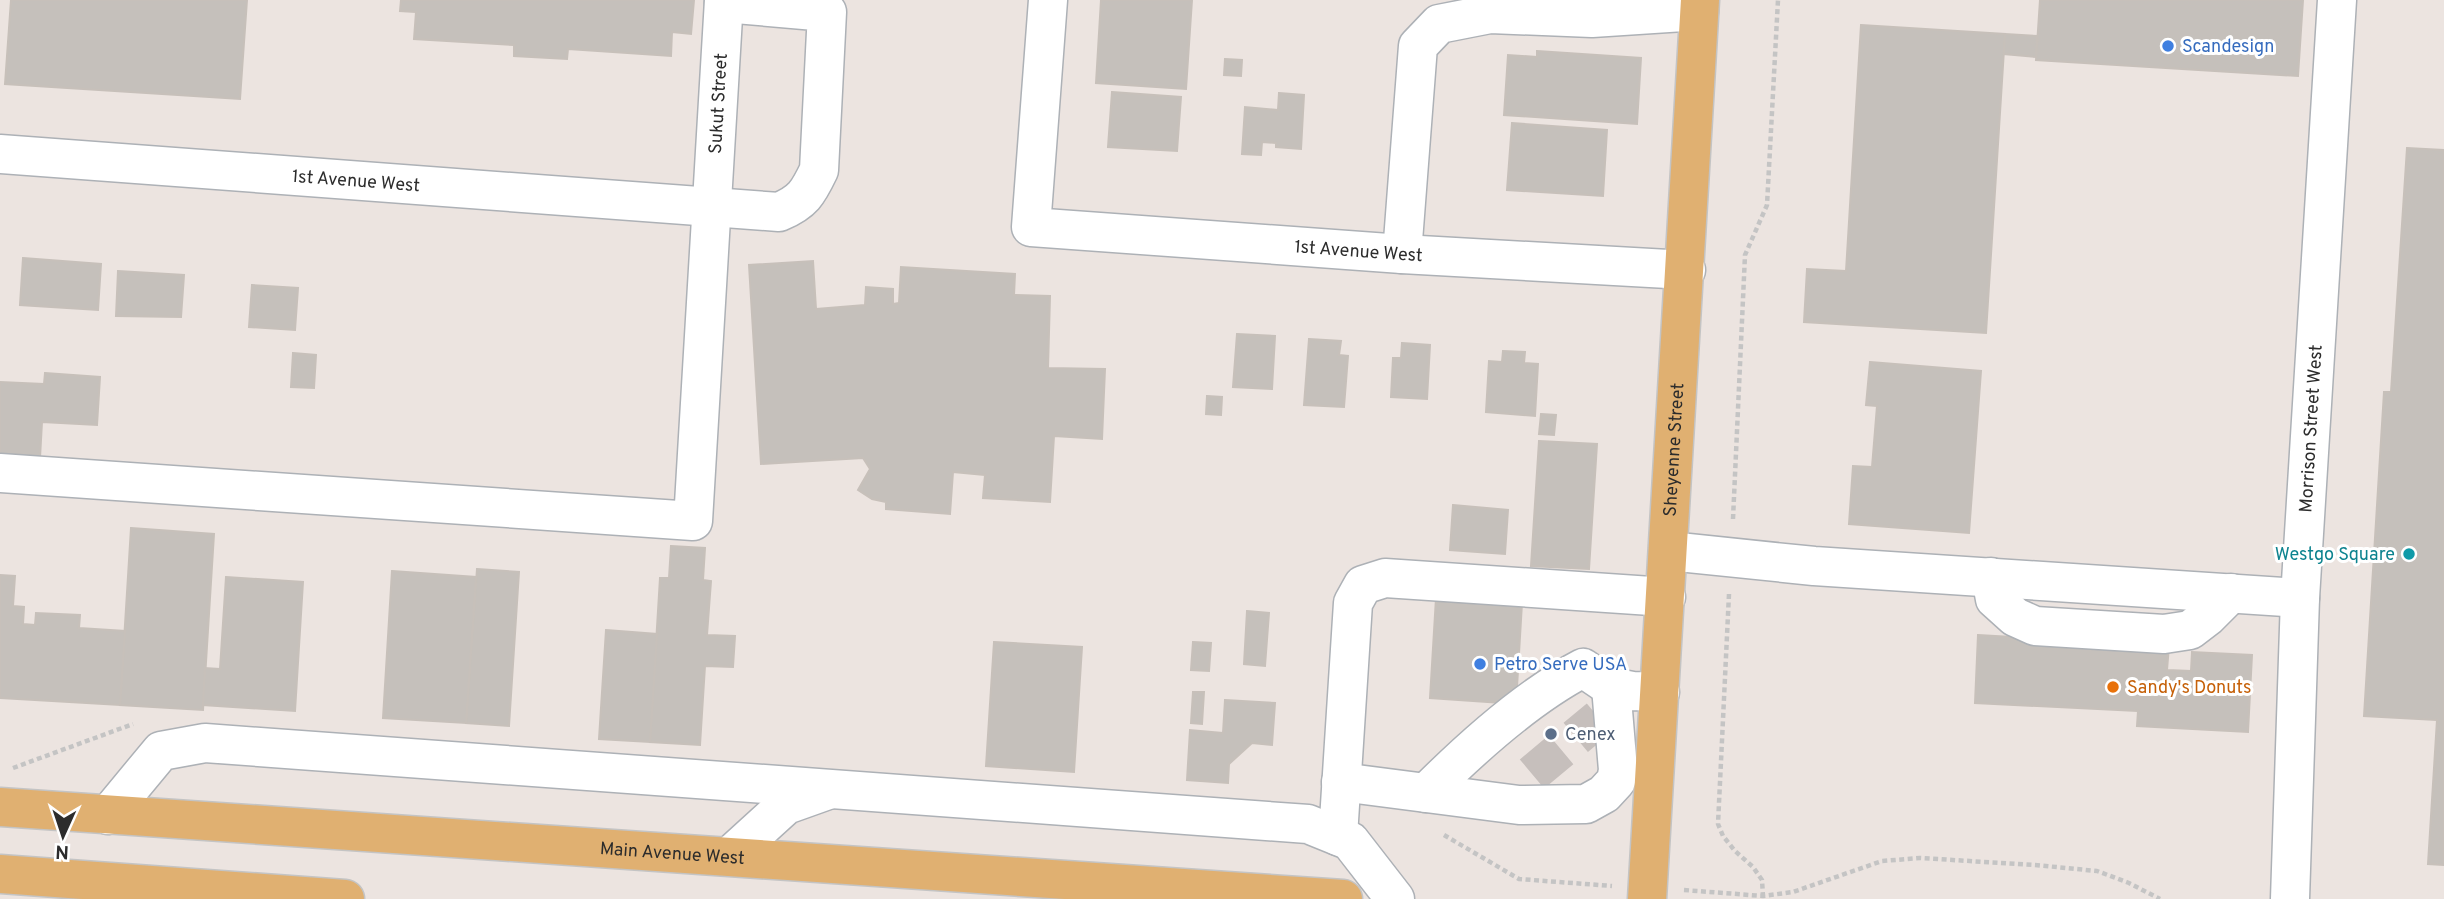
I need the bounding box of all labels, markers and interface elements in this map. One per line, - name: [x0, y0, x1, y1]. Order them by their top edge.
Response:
- place label: Scandesign: [2182, 36, 2274, 59]
- marker: Scandesign: [2160, 38, 2176, 54]
- street label: Sukut Street: [705, 52, 734, 155]
- street label: 1st Avenue West: [291, 166, 421, 198]
- street label: 1st Avenue West: [1294, 236, 1423, 268]
- street label: Morrison Street West: [2295, 344, 2329, 513]
- street label: Sheyenne Street: [1660, 382, 1690, 518]
- place label: Westgo Square: [2275, 544, 2395, 567]
- marker: Westgo Square: [2401, 546, 2417, 562]
- place label: Petro Serve USA: [1494, 654, 1627, 677]
- marker: Petro Serve USA: [1472, 656, 1488, 672]
- place label: Sandy's Donuts: [2127, 677, 2251, 700]
- marker: Sandy's Donuts: [2105, 679, 2121, 695]
- place label: Cenex: [1565, 724, 1615, 747]
- marker: Cenex: [1543, 726, 1559, 742]
- north arrow: [28, 801, 98, 871]
- street label: Main Avenue West: [599, 838, 745, 871]
- text: N: [55, 839, 70, 863]

